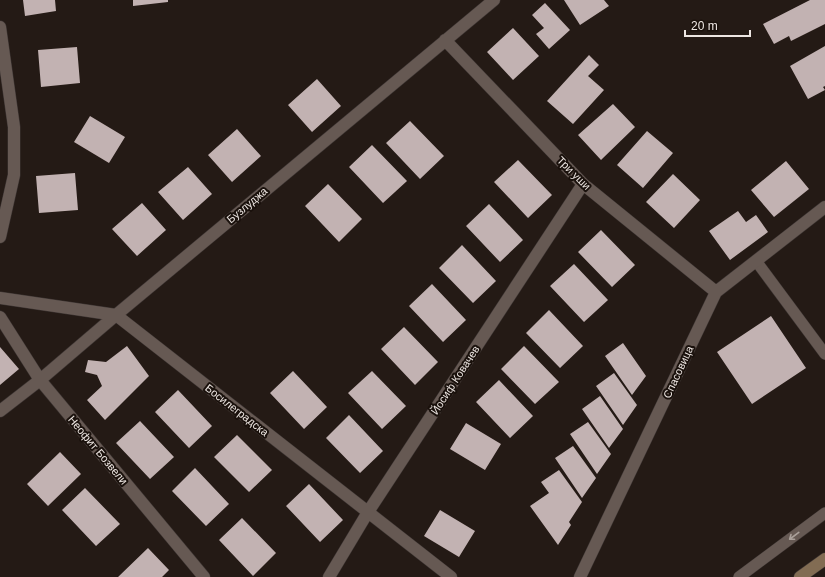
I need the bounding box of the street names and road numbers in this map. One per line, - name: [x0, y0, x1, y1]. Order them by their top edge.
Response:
- street label: Три уши: [555, 154, 593, 192]
- street label: Бузлуджа: [224, 184, 270, 225]
- street label: Йосиф Ковачев: [428, 343, 482, 417]
- street label: Спасовица: [661, 343, 696, 400]
- street label: Босилеградска: [203, 382, 272, 439]
- street label: Неофит Бозвели: [66, 413, 130, 487]

